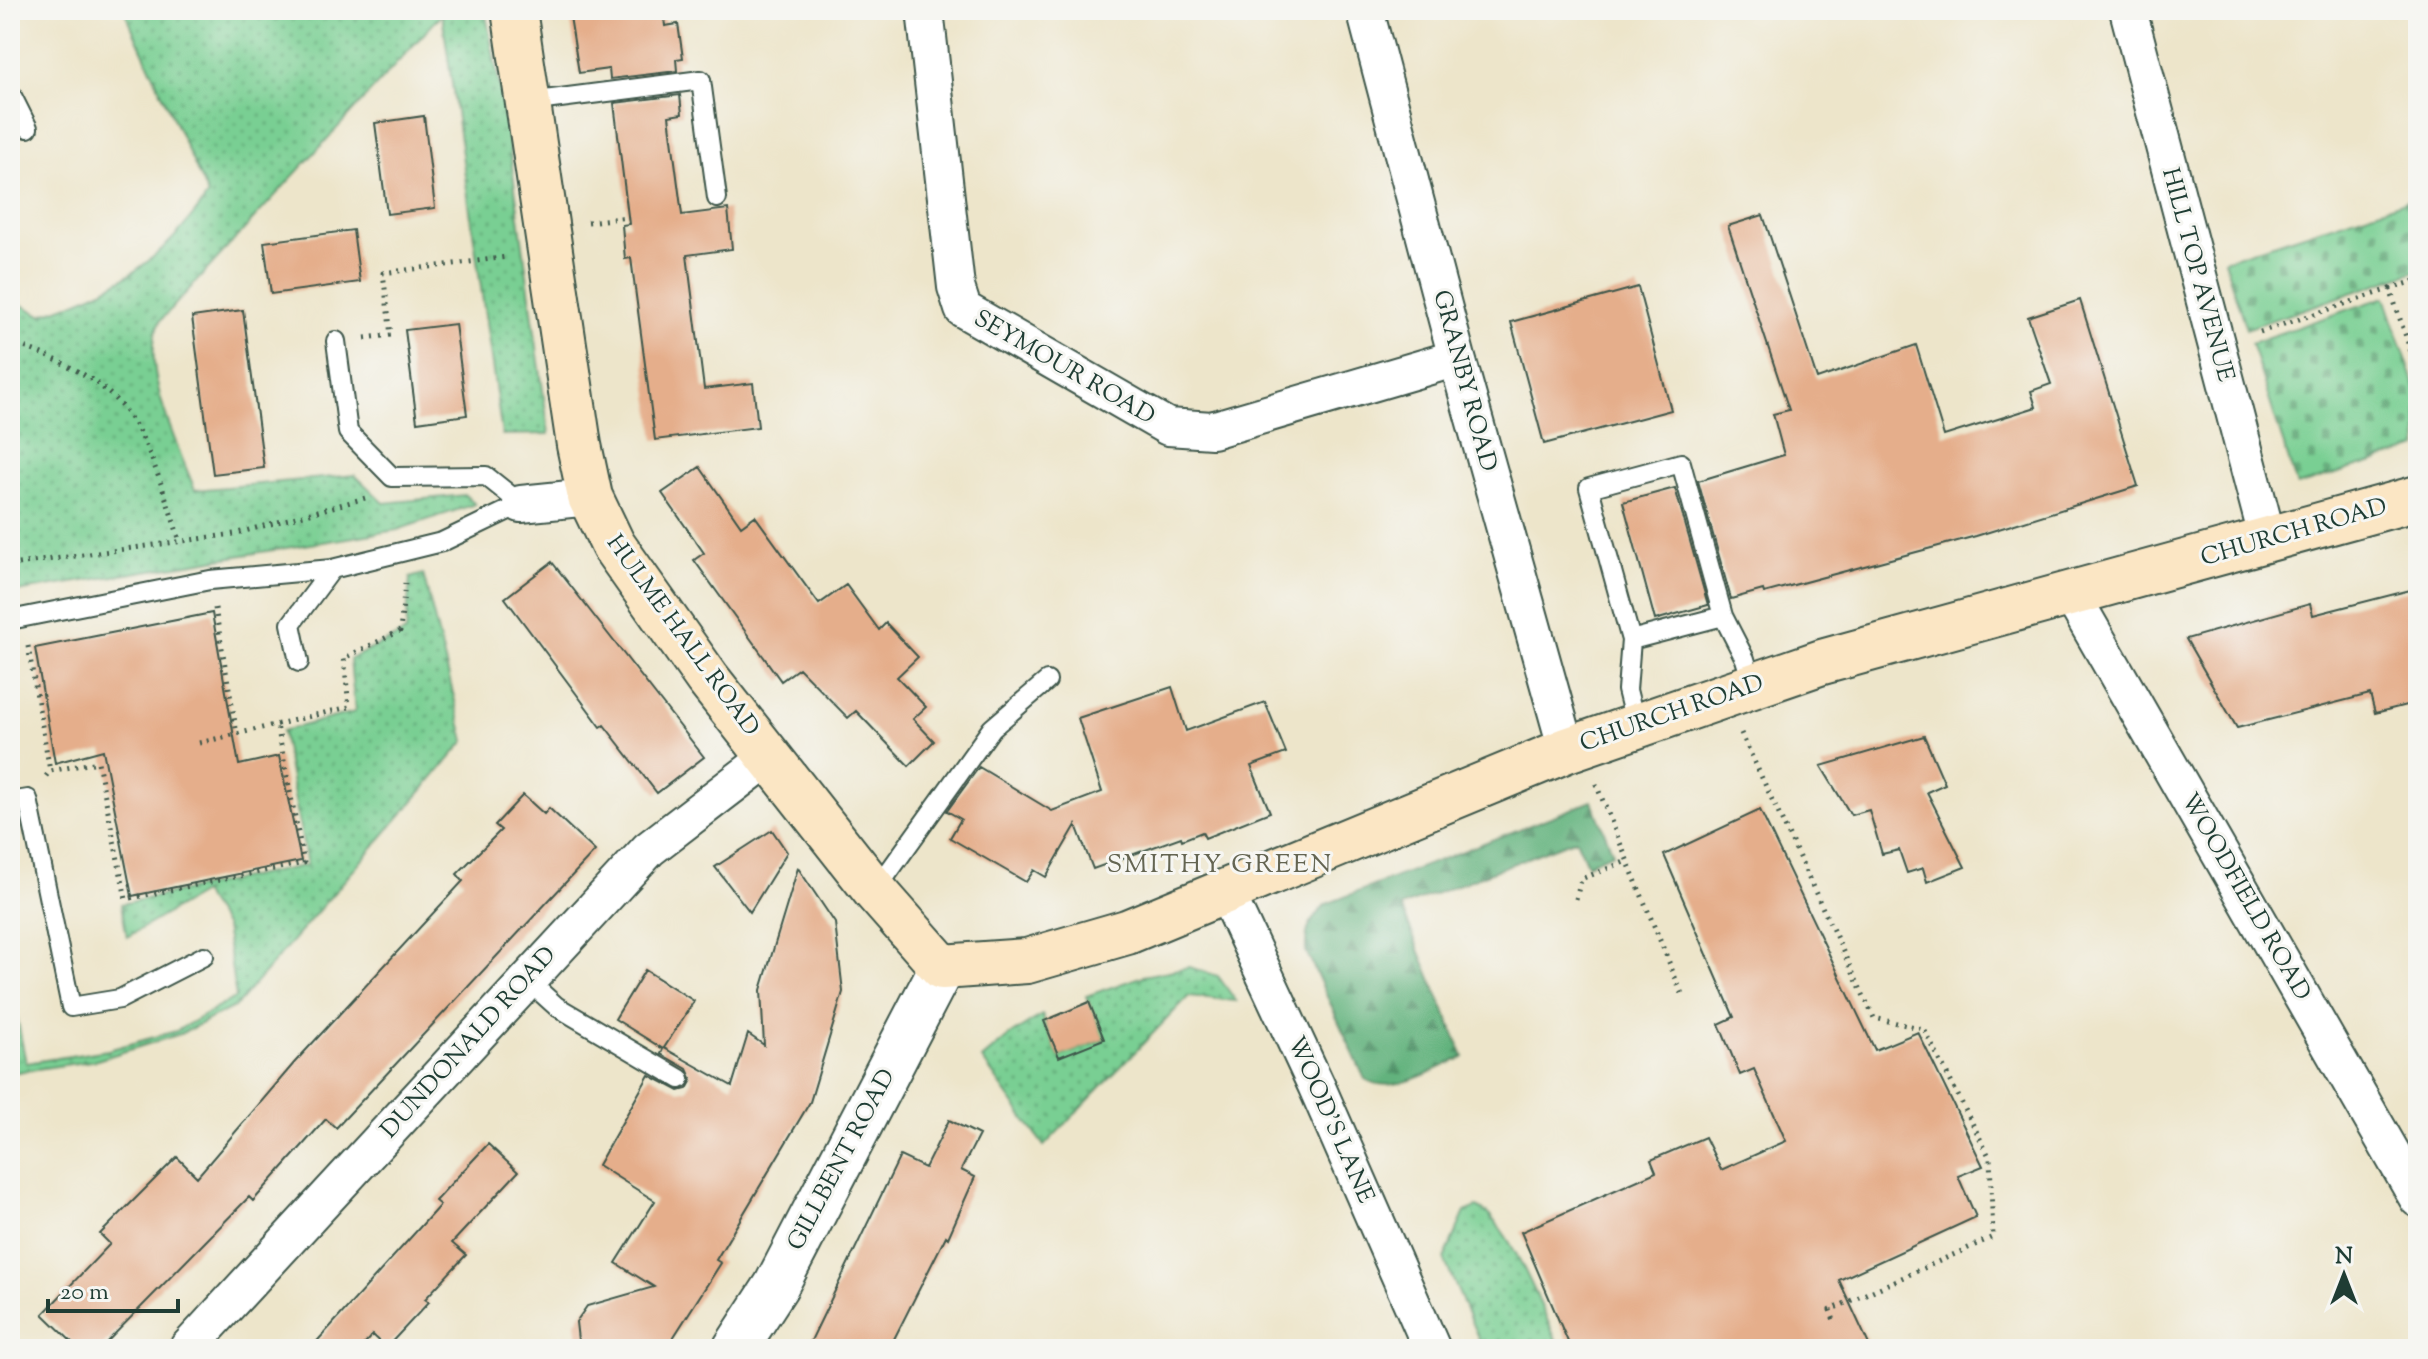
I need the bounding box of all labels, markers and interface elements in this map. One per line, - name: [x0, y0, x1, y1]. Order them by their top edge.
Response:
- street label: HILL TOP AVENUE: [2152, 164, 2242, 386]
- street label: GRANBY ROAD: [1423, 287, 1505, 475]
- street label: SEYMOUR ROAD: [967, 302, 1161, 434]
- street label: CHURCH ROAD: [2197, 490, 2391, 576]
- street label: HULME HALL ROAD: [597, 528, 767, 744]
- street label: CHURCH ROAD: [1576, 667, 1768, 761]
- street label: WOODFIELD ROAD: [2172, 787, 2318, 1007]
- district label: SMITHY GREEN: [1107, 847, 1333, 884]
- street label: DUNDONALD ROAD: [373, 939, 565, 1147]
- street label: WOOD'S LANE: [1278, 1031, 1382, 1209]
- street label: GILLBENT ROAD: [780, 1063, 904, 1257]
- north arrow: [2304, 1235, 2384, 1315]
- text: N: [2335, 1242, 2353, 1274]
- scale bar: [48, 1263, 178, 1313]
- text: 20 m: [60, 1276, 109, 1310]

